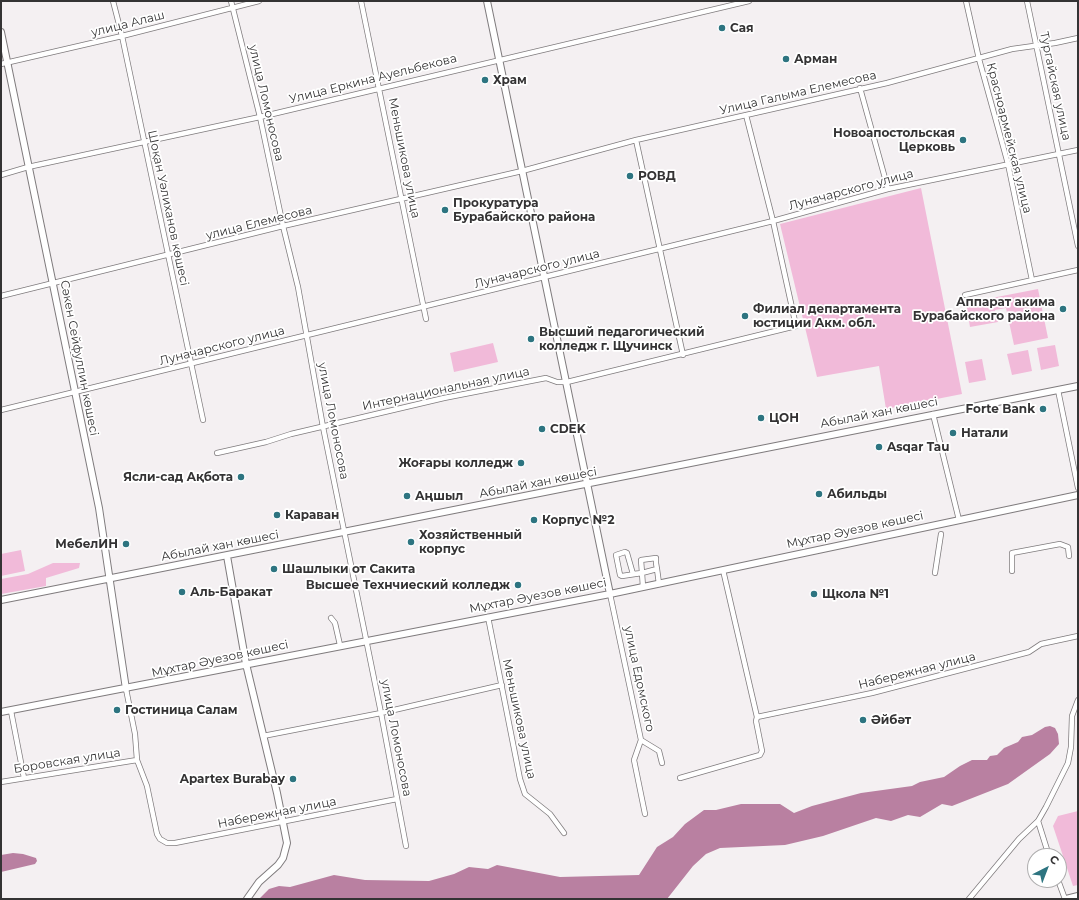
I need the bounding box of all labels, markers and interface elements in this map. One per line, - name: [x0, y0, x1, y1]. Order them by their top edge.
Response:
- street label: улица Алаш: [90, 8, 166, 40]
- place label: Сая: [730, 21, 753, 35]
- marker: Сая: [717, 23, 727, 33]
- street label: Тургайская улица: [1036, 30, 1074, 142]
- street label: улица Ломоносова: [246, 43, 286, 163]
- street label: Улица Еркина Ауельбекова: [288, 51, 458, 107]
- place label: Арман: [794, 52, 837, 66]
- marker: Арман: [781, 54, 791, 64]
- street label: Красноармейская улица: [983, 61, 1035, 215]
- street label: Улица Галыма Елемесова: [718, 68, 878, 118]
- place label: Храм: [493, 73, 527, 87]
- marker: Храм: [480, 75, 490, 85]
- street label: Меньшикова улица: [385, 96, 423, 220]
- place label: Новоапостольская Церковь: [833, 126, 955, 154]
- street label: Шоқан Уәлиханов көшесі: [144, 129, 192, 287]
- marker: Новоапостольская Церковь: [958, 135, 968, 145]
- street label: Луначарского улица: [787, 166, 915, 214]
- place label: РОВД: [638, 169, 676, 183]
- marker: РОВД: [625, 171, 635, 181]
- place label: Прокуратура Бурабайского района: [453, 196, 595, 224]
- street label: улица Елемесова: [204, 203, 314, 243]
- marker: Прокуратура Бурабайского района: [440, 205, 450, 215]
- street label: Луначарского улица: [473, 246, 601, 292]
- street label: Сәкен Сейфуллин көшесі: [57, 279, 101, 437]
- place label: Аппарат акима Бурабайского района: [913, 295, 1055, 323]
- place label: Филиал департамента юстиции Акм. обл.: [753, 302, 901, 330]
- marker: Аппарат акима Бурабайского района: [1058, 304, 1068, 314]
- marker: Филиал департамента юстиции Акм. обл.: [740, 311, 750, 321]
- street label: Луначарского улица: [158, 323, 286, 369]
- place label: Высший педагогический колледж г. Щучинск: [539, 325, 705, 353]
- marker: Высший педагогический колледж г. Щучинск: [526, 334, 536, 344]
- street label: улица Ломоносова: [315, 361, 351, 481]
- street label: Интернациональная улица: [361, 364, 531, 414]
- street label: Абылай хан көшесі: [819, 395, 939, 431]
- place label: Forte Bank: [966, 402, 1035, 416]
- marker: Forte Bank: [1038, 404, 1048, 414]
- place label: ЦОН: [769, 411, 799, 425]
- marker: ЦОН: [756, 413, 766, 423]
- place label: CDEK: [550, 422, 586, 436]
- marker: CDEK: [537, 424, 547, 434]
- place label: Натали: [961, 426, 1008, 440]
- marker: Натали: [948, 428, 958, 438]
- place label: Asqar Tau: [887, 440, 949, 454]
- marker: Asqar Tau: [874, 442, 884, 452]
- place label: Жоғары колледж: [398, 456, 513, 470]
- marker: Жоғары колледж: [516, 458, 526, 468]
- street label: Абылай хан көшесі: [478, 465, 598, 501]
- place label: Ясли-сад Ақбота: [123, 470, 233, 484]
- marker: Ясли-сад Ақбота: [236, 472, 246, 482]
- place label: Абильды: [827, 487, 887, 501]
- place label: Аңшыл: [415, 489, 463, 503]
- marker: Абильды: [814, 489, 824, 499]
- marker: Аңшыл: [402, 491, 412, 501]
- place label: Караван: [285, 508, 339, 522]
- street label: Мұхтар Әуезов көшесі: [785, 508, 925, 552]
- marker: Караван: [272, 510, 282, 520]
- place label: Корпус №2: [542, 513, 614, 527]
- marker: Корпус №2: [529, 515, 539, 525]
- street label: Абылай хан көшесі: [160, 528, 280, 564]
- place label: Хозяйственный корпус: [419, 528, 522, 556]
- place label: МебелИН: [55, 537, 118, 551]
- marker: Хозяйственный корпус: [406, 537, 416, 547]
- marker: МебелИН: [121, 539, 131, 549]
- place label: Шашлыки от Сакита: [282, 562, 415, 576]
- marker: Шашлыки от Сакита: [269, 564, 279, 574]
- street label: Мұхтар Әуезов көшесі: [468, 576, 608, 616]
- place label: Высшее Технчиеский колледж: [306, 578, 510, 592]
- marker: Высшее Технчиеский колледж: [513, 580, 523, 590]
- place label: Аль-Баракат: [190, 585, 272, 599]
- marker: Аль-Баракат: [177, 587, 187, 597]
- place label: Щкола №1: [822, 587, 889, 601]
- marker: Щкола №1: [809, 589, 819, 599]
- street label: улица Едомского: [621, 625, 657, 733]
- street label: Мұхтар Әуезов көшесі: [150, 637, 290, 681]
- street label: Набережная улица: [857, 649, 977, 693]
- street label: Меньшикова улица: [499, 658, 539, 780]
- street label: улица Ломоносова: [378, 678, 414, 798]
- place label: Гостиница Салам: [125, 703, 238, 717]
- marker: Гостиница Салам: [112, 705, 122, 715]
- place label: Әйбәт: [871, 713, 911, 727]
- marker: Әйбәт: [858, 715, 868, 725]
- street label: Боровская улица: [13, 745, 121, 777]
- place label: Apartex Burabay: [180, 772, 285, 786]
- marker: Apartex Burabay: [288, 774, 298, 784]
- street label: Набережная улица: [216, 794, 338, 832]
- north arrow: [1027, 848, 1067, 888]
- text: С: [1047, 852, 1062, 868]

